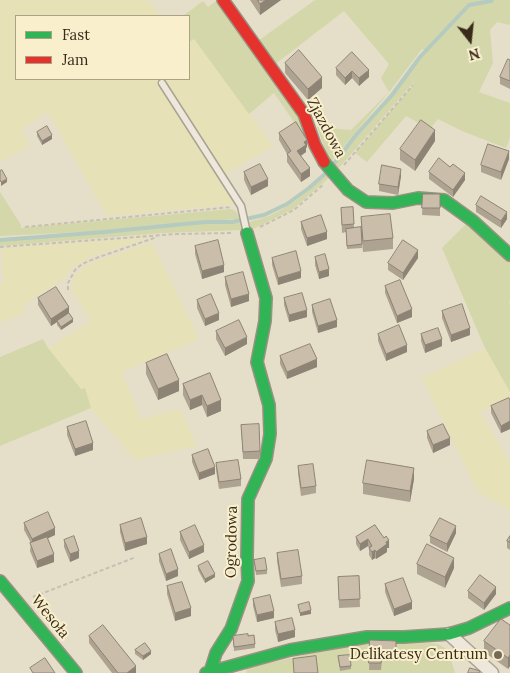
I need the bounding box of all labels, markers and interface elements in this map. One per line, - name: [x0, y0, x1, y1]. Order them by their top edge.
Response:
- legend: [15, 15, 190, 80]
- north arrow: [445, 15, 495, 65]
- text: Fast: [62, 25, 90, 44]
- text: N: [466, 44, 482, 65]
- text: Jam: [62, 50, 89, 69]
- street label: Zjazdowa: [303, 95, 349, 161]
- street label: Ogrodowa: [222, 506, 242, 578]
- street label: Wesoła: [27, 592, 73, 642]
- place label: Delikatesy Centrum: [350, 646, 488, 664]
- marker: Delikatesy Centrum: [492, 649, 504, 661]

